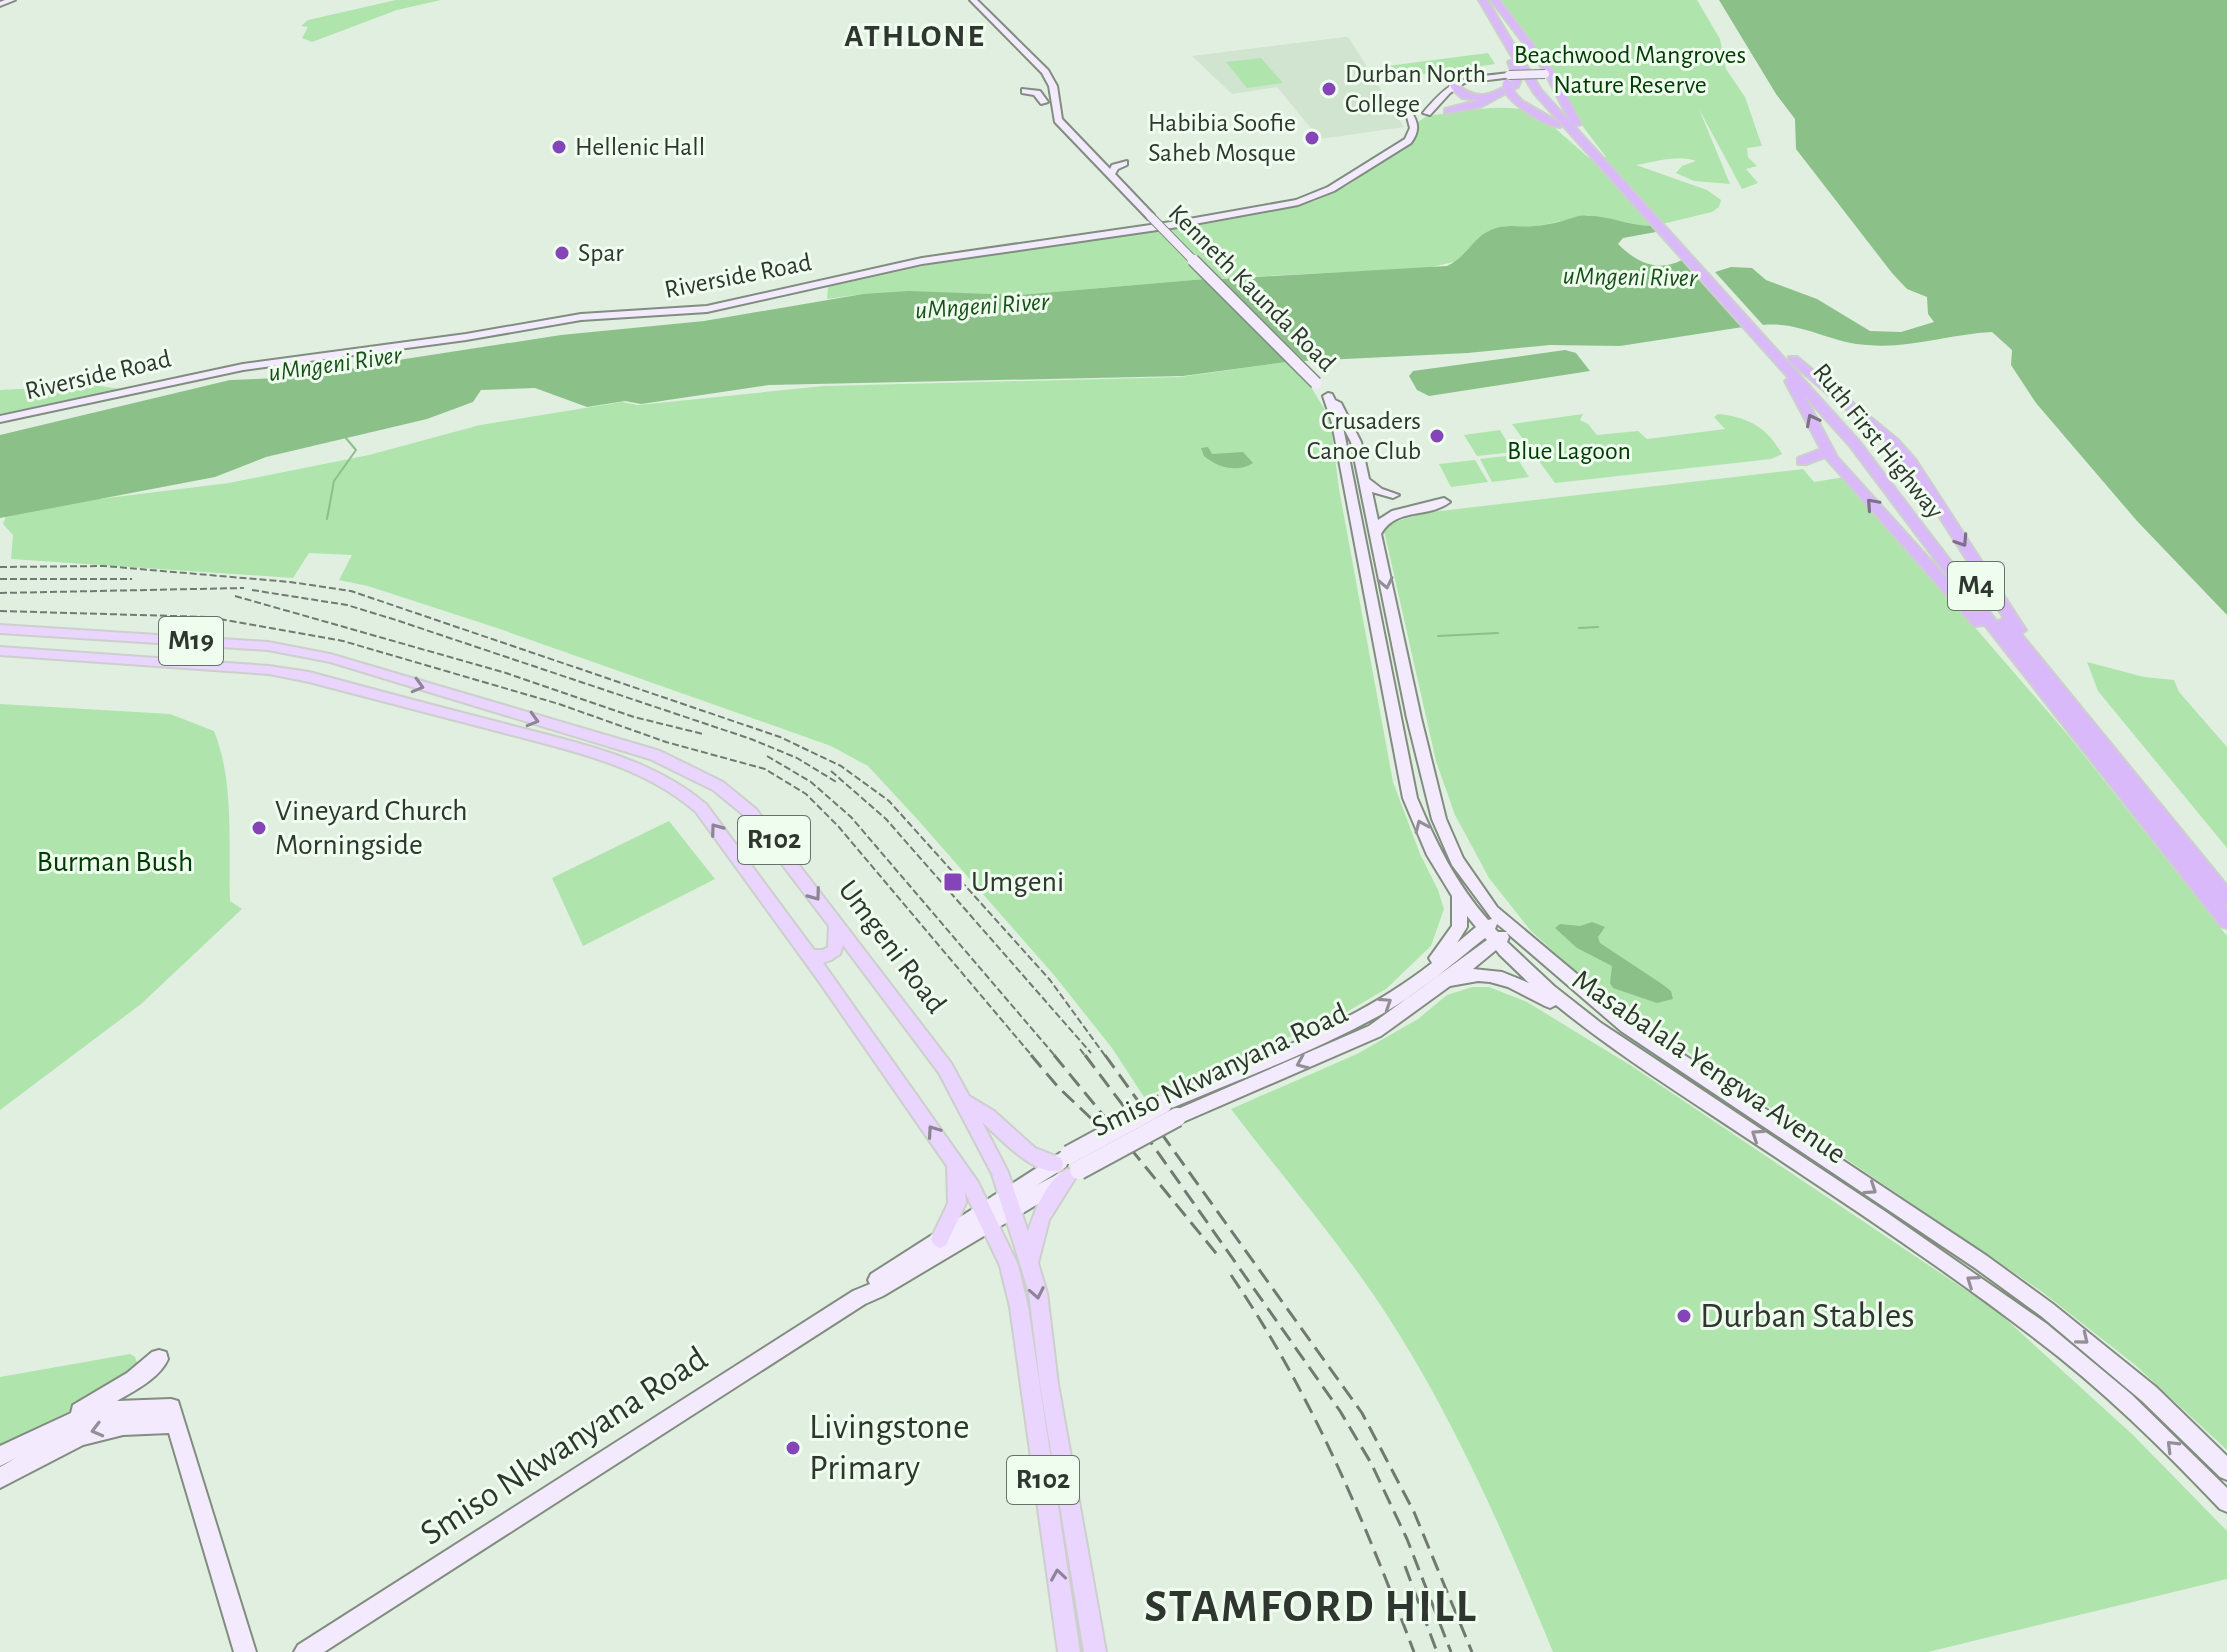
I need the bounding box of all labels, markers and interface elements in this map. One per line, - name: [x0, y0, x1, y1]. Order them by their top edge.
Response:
- district label: ATHLONE: [844, 20, 986, 52]
- park label: Beachwood Mangroves Nature Reserve: [1514, 42, 1746, 98]
- place label: Durban North College: [1345, 61, 1486, 117]
- marker: Durban North College: [1320, 80, 1338, 98]
- place label: Habibia Soofie Saheb Mosque: [1148, 110, 1296, 166]
- marker: Habibia Soofie Saheb Mosque: [1303, 129, 1321, 147]
- place label: Hellenic Hall: [575, 134, 705, 160]
- marker: Hellenic Hall: [550, 138, 568, 156]
- street label: Kenneth Kaunda Road: [1164, 200, 1340, 376]
- place label: Spar: [578, 240, 624, 266]
- marker: Spar: [553, 244, 571, 262]
- street label: Riverside Road: [662, 249, 814, 303]
- water label: uMngeni River: [1563, 263, 1699, 291]
- water label: uMngeni River: [914, 288, 1052, 324]
- water label: uMngeni River: [267, 342, 405, 386]
- street label: Riverside Road: [22, 346, 174, 404]
- street label: Ruth First Highway: [1808, 359, 1948, 523]
- place label: Crusaders Canoe Club: [1307, 408, 1421, 464]
- one-way arrow: [1806, 414, 1821, 429]
- marker: Crusaders Canoe Club: [1428, 427, 1446, 445]
- park label: Blue Lagoon: [1507, 438, 1631, 464]
- one-way arrow: [1868, 498, 1882, 513]
- one-way arrow: [1953, 532, 1968, 547]
- road number: M4: [1948, 562, 2004, 610]
- one-way arrow: [1377, 576, 1394, 590]
- road number: M19: [159, 617, 223, 665]
- one-way arrow: [410, 677, 424, 694]
- one-way arrow: [526, 711, 540, 727]
- place label: Vineyard Church Morningside: [275, 796, 468, 860]
- road number: R102: [738, 816, 810, 864]
- marker: Vineyard Church Morningside: [250, 819, 268, 837]
- one-way arrow: [1414, 820, 1430, 834]
- one-way arrow: [711, 824, 726, 838]
- park label: Burman Bush: [37, 847, 193, 877]
- place label: Umgeni: [971, 867, 1064, 897]
- marker: Umgeni: [942, 871, 964, 893]
- street label: Umgeni Road: [832, 875, 952, 1019]
- one-way arrow: [805, 887, 819, 901]
- street label: Masabalala Yengwa Avenue: [1567, 964, 1851, 1170]
- one-way arrow: [1378, 997, 1392, 1012]
- street label: Smiso Nkwanyana Road: [1088, 998, 1352, 1142]
- one-way arrow: [1296, 1053, 1311, 1069]
- one-way arrow: [928, 1126, 943, 1140]
- one-way arrow: [1751, 1130, 1765, 1145]
- one-way arrow: [1862, 1179, 1876, 1194]
- one-way arrow: [1966, 1276, 1980, 1291]
- one-way arrow: [1028, 1285, 1045, 1299]
- place label: Durban Stables: [1700, 1298, 1915, 1334]
- marker: Durban Stables: [1675, 1307, 1693, 1325]
- one-way arrow: [2074, 1329, 2088, 1344]
- street label: Smiso Nkwanyana Road: [414, 1340, 714, 1552]
- place label: Livingstone Primary: [809, 1409, 970, 1486]
- one-way arrow: [91, 1421, 105, 1438]
- marker: Livingstone Primary: [784, 1439, 802, 1457]
- one-way arrow: [2167, 1441, 2181, 1456]
- road number: R102: [1007, 1456, 1079, 1504]
- one-way arrow: [1050, 1568, 1067, 1582]
- district label: STAMFORD HILL: [1144, 1584, 1478, 1630]

